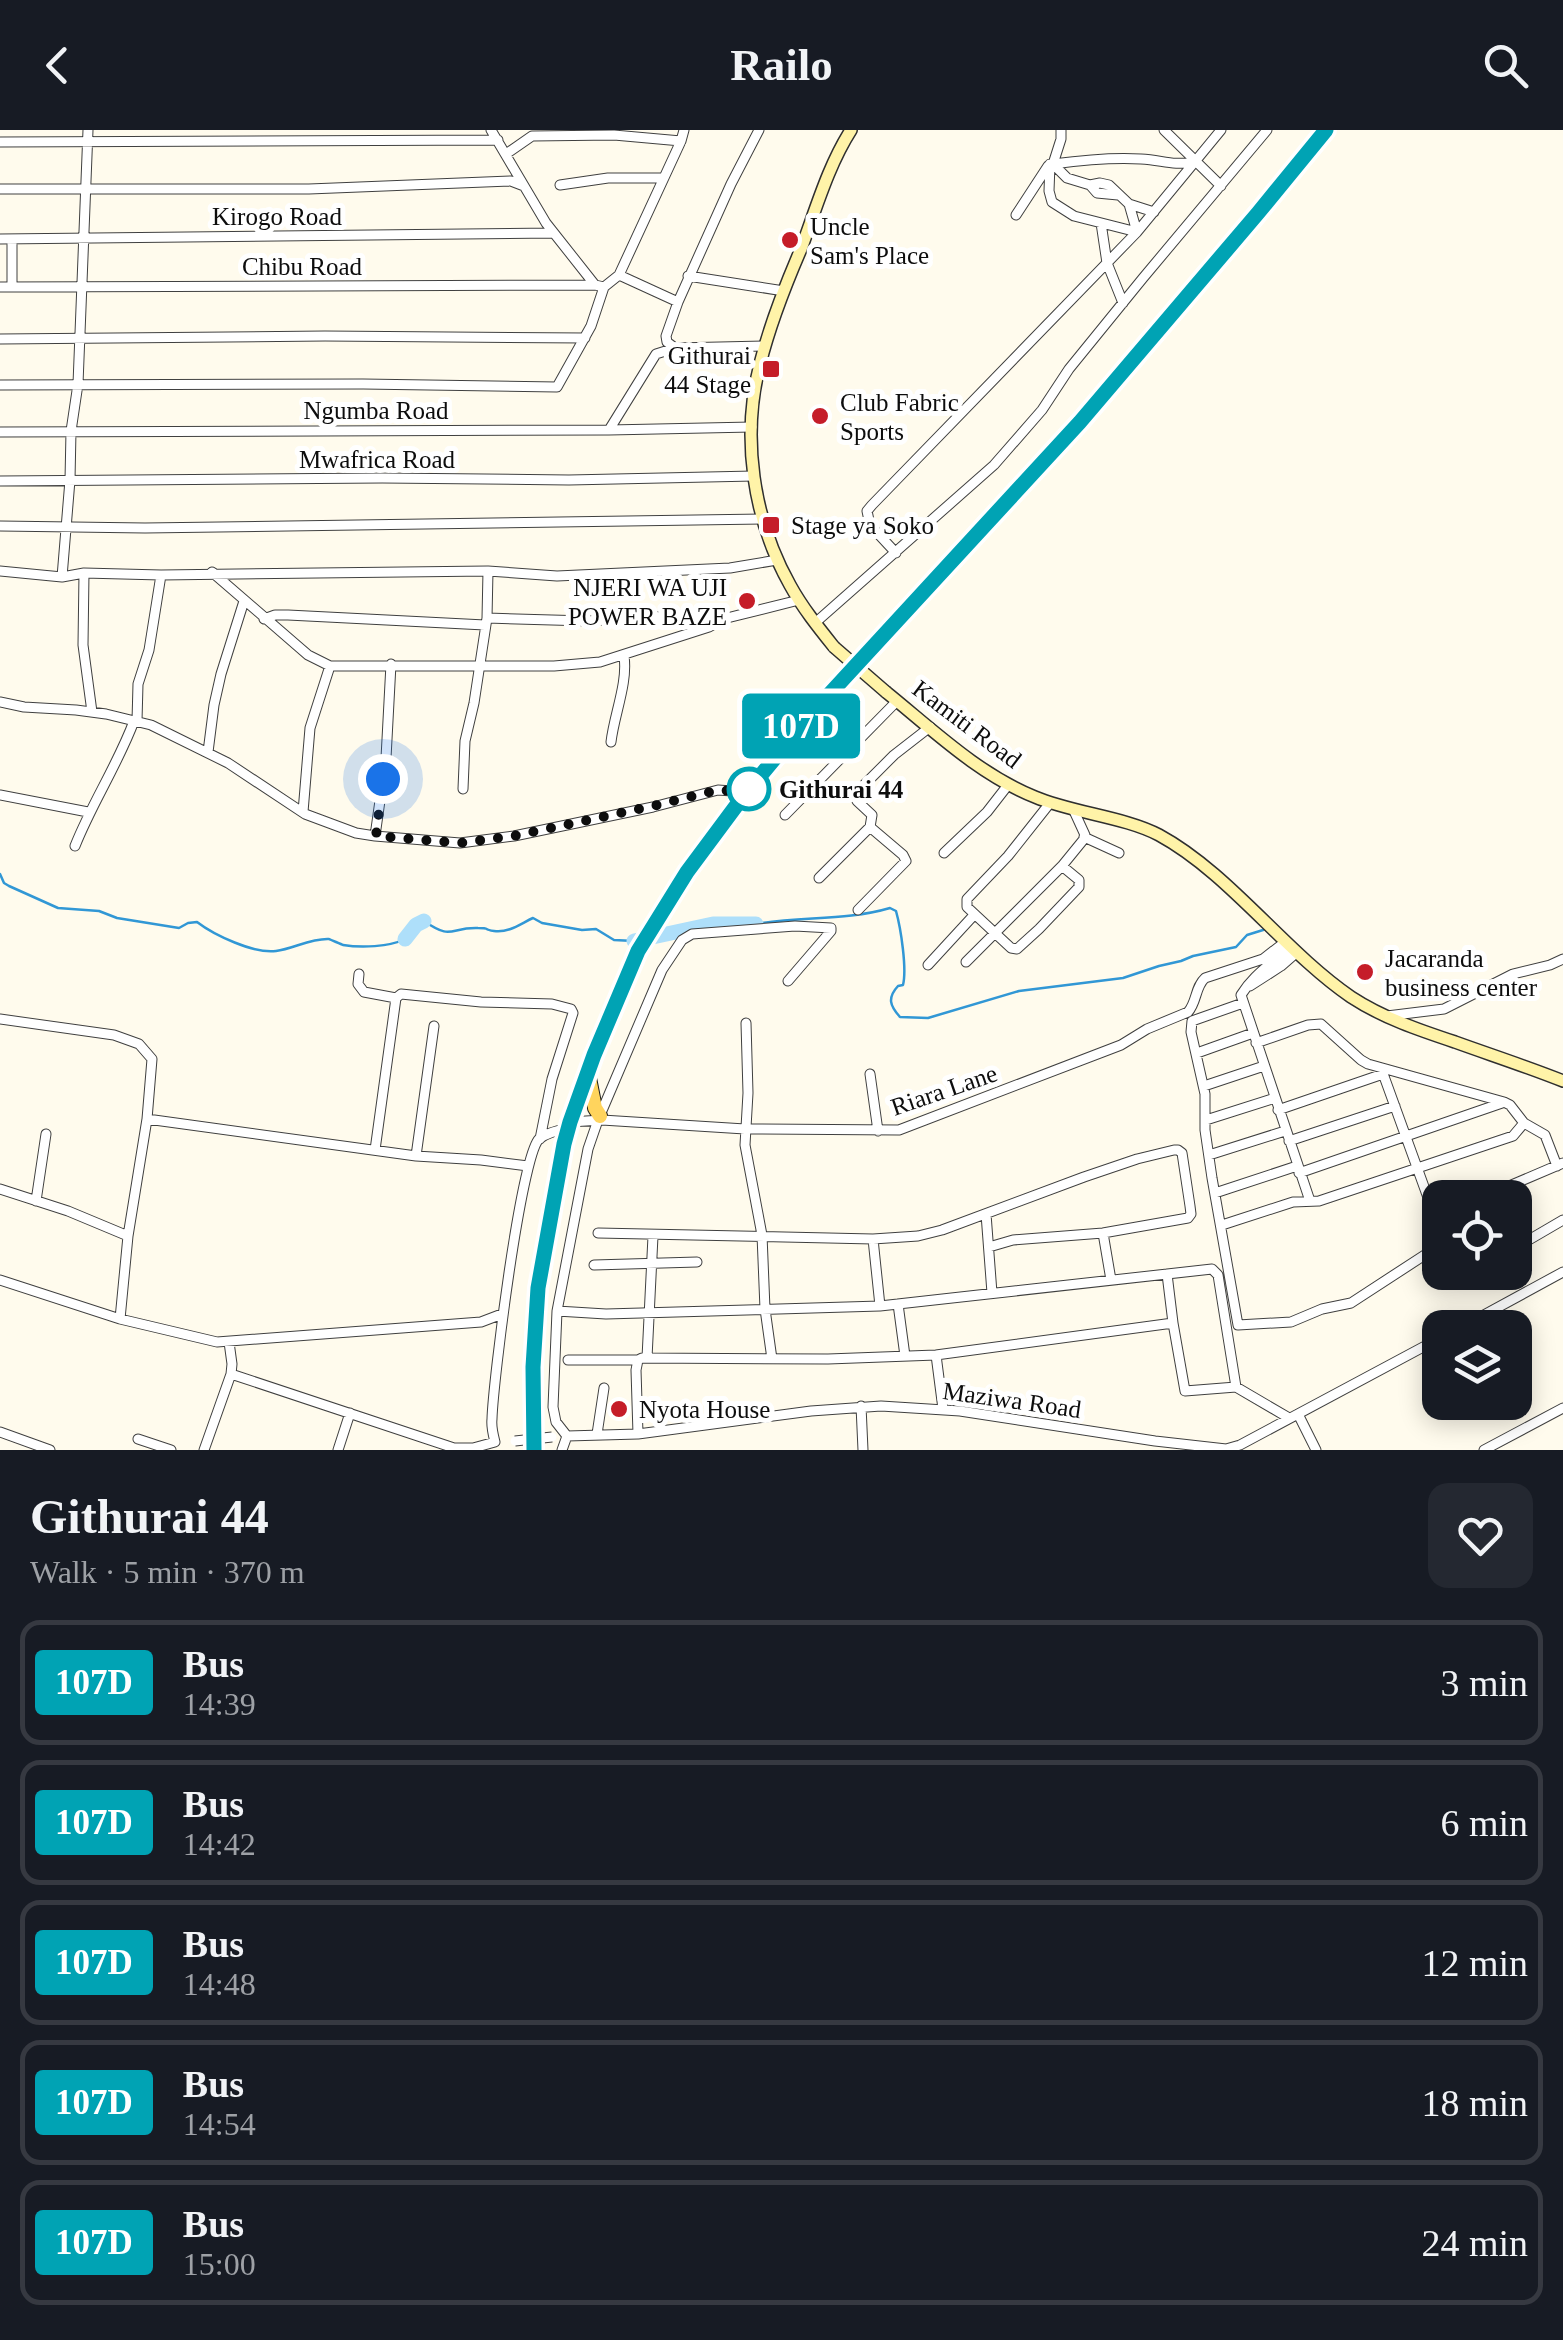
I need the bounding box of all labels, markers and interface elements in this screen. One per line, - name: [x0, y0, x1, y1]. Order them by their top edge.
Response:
- icon: back: [30, 38, 85, 93]
- icon: search: [1478, 38, 1533, 93]
- text: Railo: [730, 40, 833, 90]
- street label: Kirogo Road: [212, 203, 342, 230]
- place label: Uncle Sam's Place: [810, 213, 929, 269]
- marker: Uncle Sam's Place: [779, 229, 801, 251]
- street label: Chibu Road: [242, 253, 363, 280]
- place label: Githurai 44 Stage: [664, 342, 751, 398]
- marker: Githurai 44 Stage: [760, 358, 782, 380]
- place label: Club Fabric Sports: [840, 389, 959, 445]
- street label: Ngumba Road: [303, 397, 449, 424]
- marker: Club Fabric Sports: [809, 405, 831, 427]
- street label: Mwafrica Road: [299, 446, 456, 473]
- place label: Stage ya Soko: [791, 512, 934, 539]
- marker: Stage ya Soko: [760, 514, 782, 536]
- place label: NJERI WA UJI POWER BAZE: [568, 574, 727, 630]
- marker: NJERI WA UJI POWER BAZE: [736, 590, 758, 612]
- street label: Kamiti Road: [908, 675, 1027, 774]
- line badge: 107D: [731, 694, 871, 758]
- text: 107D: [762, 707, 840, 746]
- your location: [358, 754, 408, 804]
- marker: Githurai 44: [728, 768, 770, 810]
- place label: Githurai 44: [779, 776, 904, 803]
- place label: Jacaranda business center: [1385, 945, 1538, 1001]
- marker: Jacaranda business center: [1354, 961, 1376, 983]
- street label: Riara Lane: [887, 1059, 1001, 1121]
- map controls: [1422, 1180, 1532, 1420]
- button: locate: [1422, 1180, 1532, 1290]
- button: layers: [1422, 1310, 1532, 1420]
- street label: Maziwa Road: [941, 1377, 1083, 1423]
- place label: Nyota House: [639, 1396, 770, 1423]
- marker: Nyota House: [608, 1398, 630, 1420]
- button: heart: [1428, 1483, 1533, 1588]
- text: Githurai 44: [30, 1490, 269, 1543]
- text: Walk · 5 min · 370 m: [30, 1554, 305, 1590]
- text: Bus: [183, 1643, 244, 1685]
- text: 3 min: [1440, 1662, 1528, 1704]
- text: 107D: [55, 1663, 133, 1702]
- text: 14:39: [183, 1686, 256, 1722]
- text: Bus: [183, 1783, 244, 1825]
- text: 6 min: [1440, 1802, 1528, 1844]
- text: 107D: [55, 1803, 133, 1842]
- text: 14:42: [183, 1826, 256, 1862]
- text: Bus: [183, 1923, 244, 1965]
- text: 12 min: [1421, 1942, 1528, 1984]
- text: 107D: [55, 1943, 133, 1982]
- text: 14:48: [183, 1966, 256, 2002]
- text: Bus: [183, 2063, 244, 2105]
- text: 18 min: [1421, 2082, 1528, 2124]
- text: 107D: [55, 2083, 133, 2122]
- text: 14:54: [183, 2106, 256, 2142]
- text: Bus: [183, 2203, 244, 2245]
- text: 24 min: [1421, 2222, 1528, 2264]
- text: 107D: [55, 2223, 133, 2262]
- text: 15:00: [183, 2246, 256, 2282]

